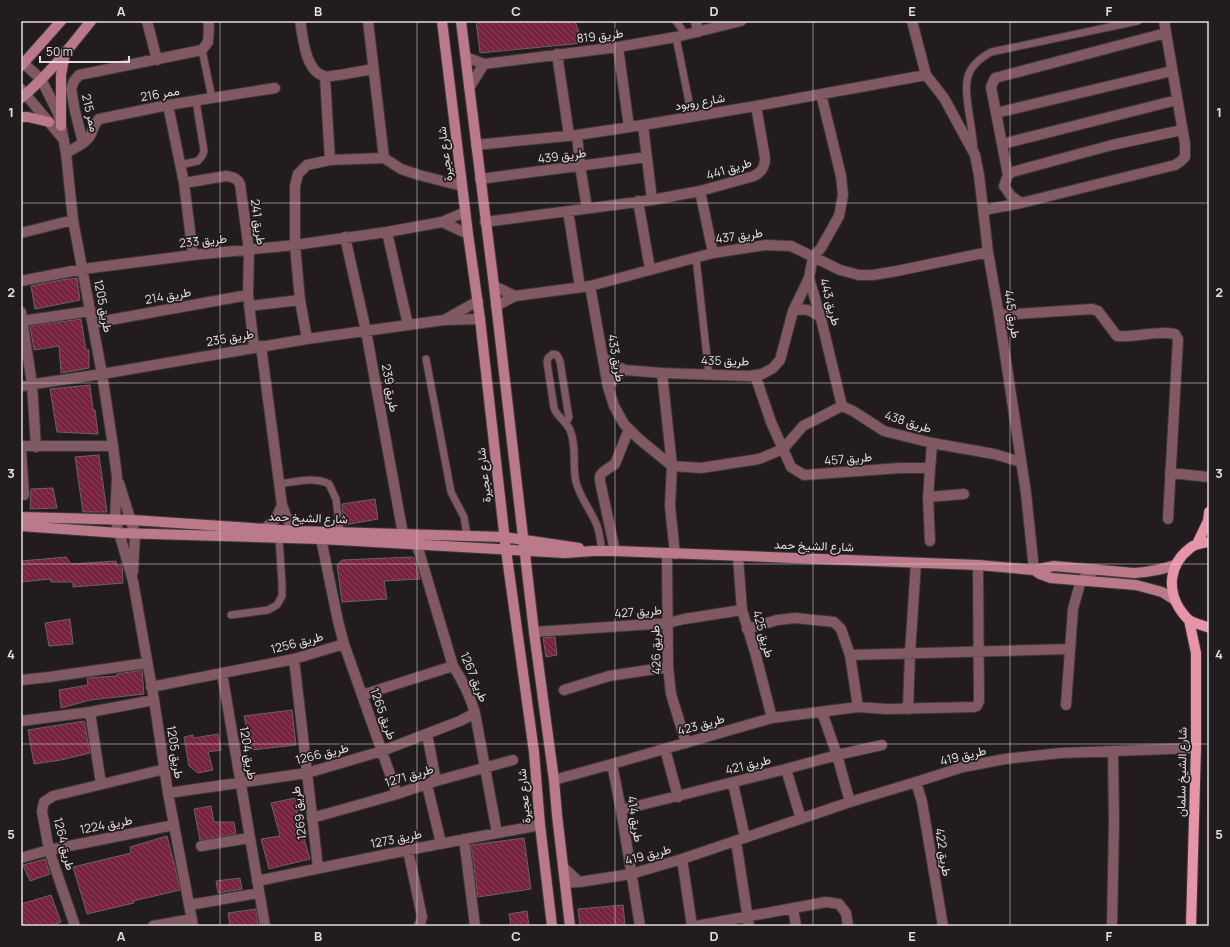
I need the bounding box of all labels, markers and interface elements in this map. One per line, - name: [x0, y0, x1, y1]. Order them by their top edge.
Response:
- text: A: [117, 2, 126, 20]
- text: B: [314, 2, 322, 20]
- text: C: [511, 2, 521, 20]
- text: D: [709, 2, 719, 20]
- text: E: [908, 2, 916, 20]
- text: F: [1106, 2, 1113, 20]
- street label: طريق 819: [576, 24, 624, 47]
- scale bar: [40, 38, 129, 64]
- text: 50 m: [46, 43, 73, 60]
- street label: ممر 216: [139, 82, 181, 105]
- street label: شارع روبود: [674, 89, 726, 115]
- street label: ممر 215: [78, 92, 103, 134]
- text: 1: [8, 103, 14, 121]
- text: 1: [1216, 103, 1222, 121]
- street label: شارع عجيرة: [433, 126, 457, 182]
- street label: طريق 439: [536, 144, 588, 167]
- street label: طريق 441: [704, 153, 754, 183]
- street label: طريق 241: [247, 198, 270, 246]
- street label: طريق 437: [714, 224, 764, 247]
- street label: طريق 233: [178, 230, 228, 251]
- street label: طريق 443: [816, 276, 845, 328]
- street label: طريق 1205: [90, 278, 117, 334]
- text: 2: [7, 283, 15, 301]
- street label: طريق 214: [144, 283, 192, 308]
- text: 2: [1215, 283, 1223, 301]
- street label: طريق 445: [1000, 288, 1025, 340]
- street label: طريق 235: [205, 325, 255, 350]
- street label: طريق 433: [604, 333, 629, 383]
- street label: طريق 435: [701, 352, 750, 369]
- street label: طريق 239: [378, 362, 403, 414]
- street label: طريق 438: [882, 406, 934, 437]
- street label: شارع عجيرة: [472, 447, 496, 503]
- street label: طريق 457: [823, 448, 873, 469]
- text: 3: [7, 464, 15, 482]
- text: 3: [1215, 464, 1223, 482]
- street label: شارع الشيخ حمد: [268, 508, 348, 528]
- street label: شارع الشيخ حمد: [774, 536, 854, 556]
- street label: طريق 427: [614, 601, 663, 622]
- street label: طريق 425: [749, 608, 778, 660]
- street label: طريق 426: [646, 625, 665, 675]
- street label: طريق 1256: [269, 627, 325, 658]
- text: 4: [7, 645, 15, 663]
- text: 4: [1215, 645, 1223, 663]
- street label: طريق 1267: [456, 649, 493, 705]
- street label: طريق 1265: [366, 686, 401, 742]
- street label: طريق 423: [675, 710, 727, 739]
- street label: طريق 1205: [163, 724, 188, 780]
- street label: طريق 1204: [236, 725, 261, 781]
- street label: شارع الشيخ سلمان: [1172, 727, 1192, 817]
- street label: طريق 1266: [293, 739, 350, 768]
- street label: طريق 419: [938, 742, 988, 769]
- street label: طريق 421: [723, 751, 773, 778]
- street label: طريق 1271: [382, 760, 435, 791]
- street label: شارع عجيرة: [513, 768, 535, 824]
- street label: طريق 1269: [287, 785, 310, 841]
- street label: طريق 414: [623, 795, 648, 843]
- street label: طريق 1224: [78, 811, 134, 838]
- street label: طريق 1264: [50, 816, 79, 872]
- text: 5: [7, 825, 15, 843]
- street label: طريق 1273: [369, 825, 423, 852]
- text: 5: [1215, 825, 1223, 843]
- street label: طريق 422: [931, 827, 956, 877]
- street label: طريق 419: [623, 840, 673, 869]
- text: A: [117, 927, 126, 945]
- text: B: [314, 927, 322, 945]
- text: C: [511, 927, 521, 945]
- text: D: [709, 927, 719, 945]
- text: E: [908, 927, 916, 945]
- text: F: [1106, 927, 1113, 945]

